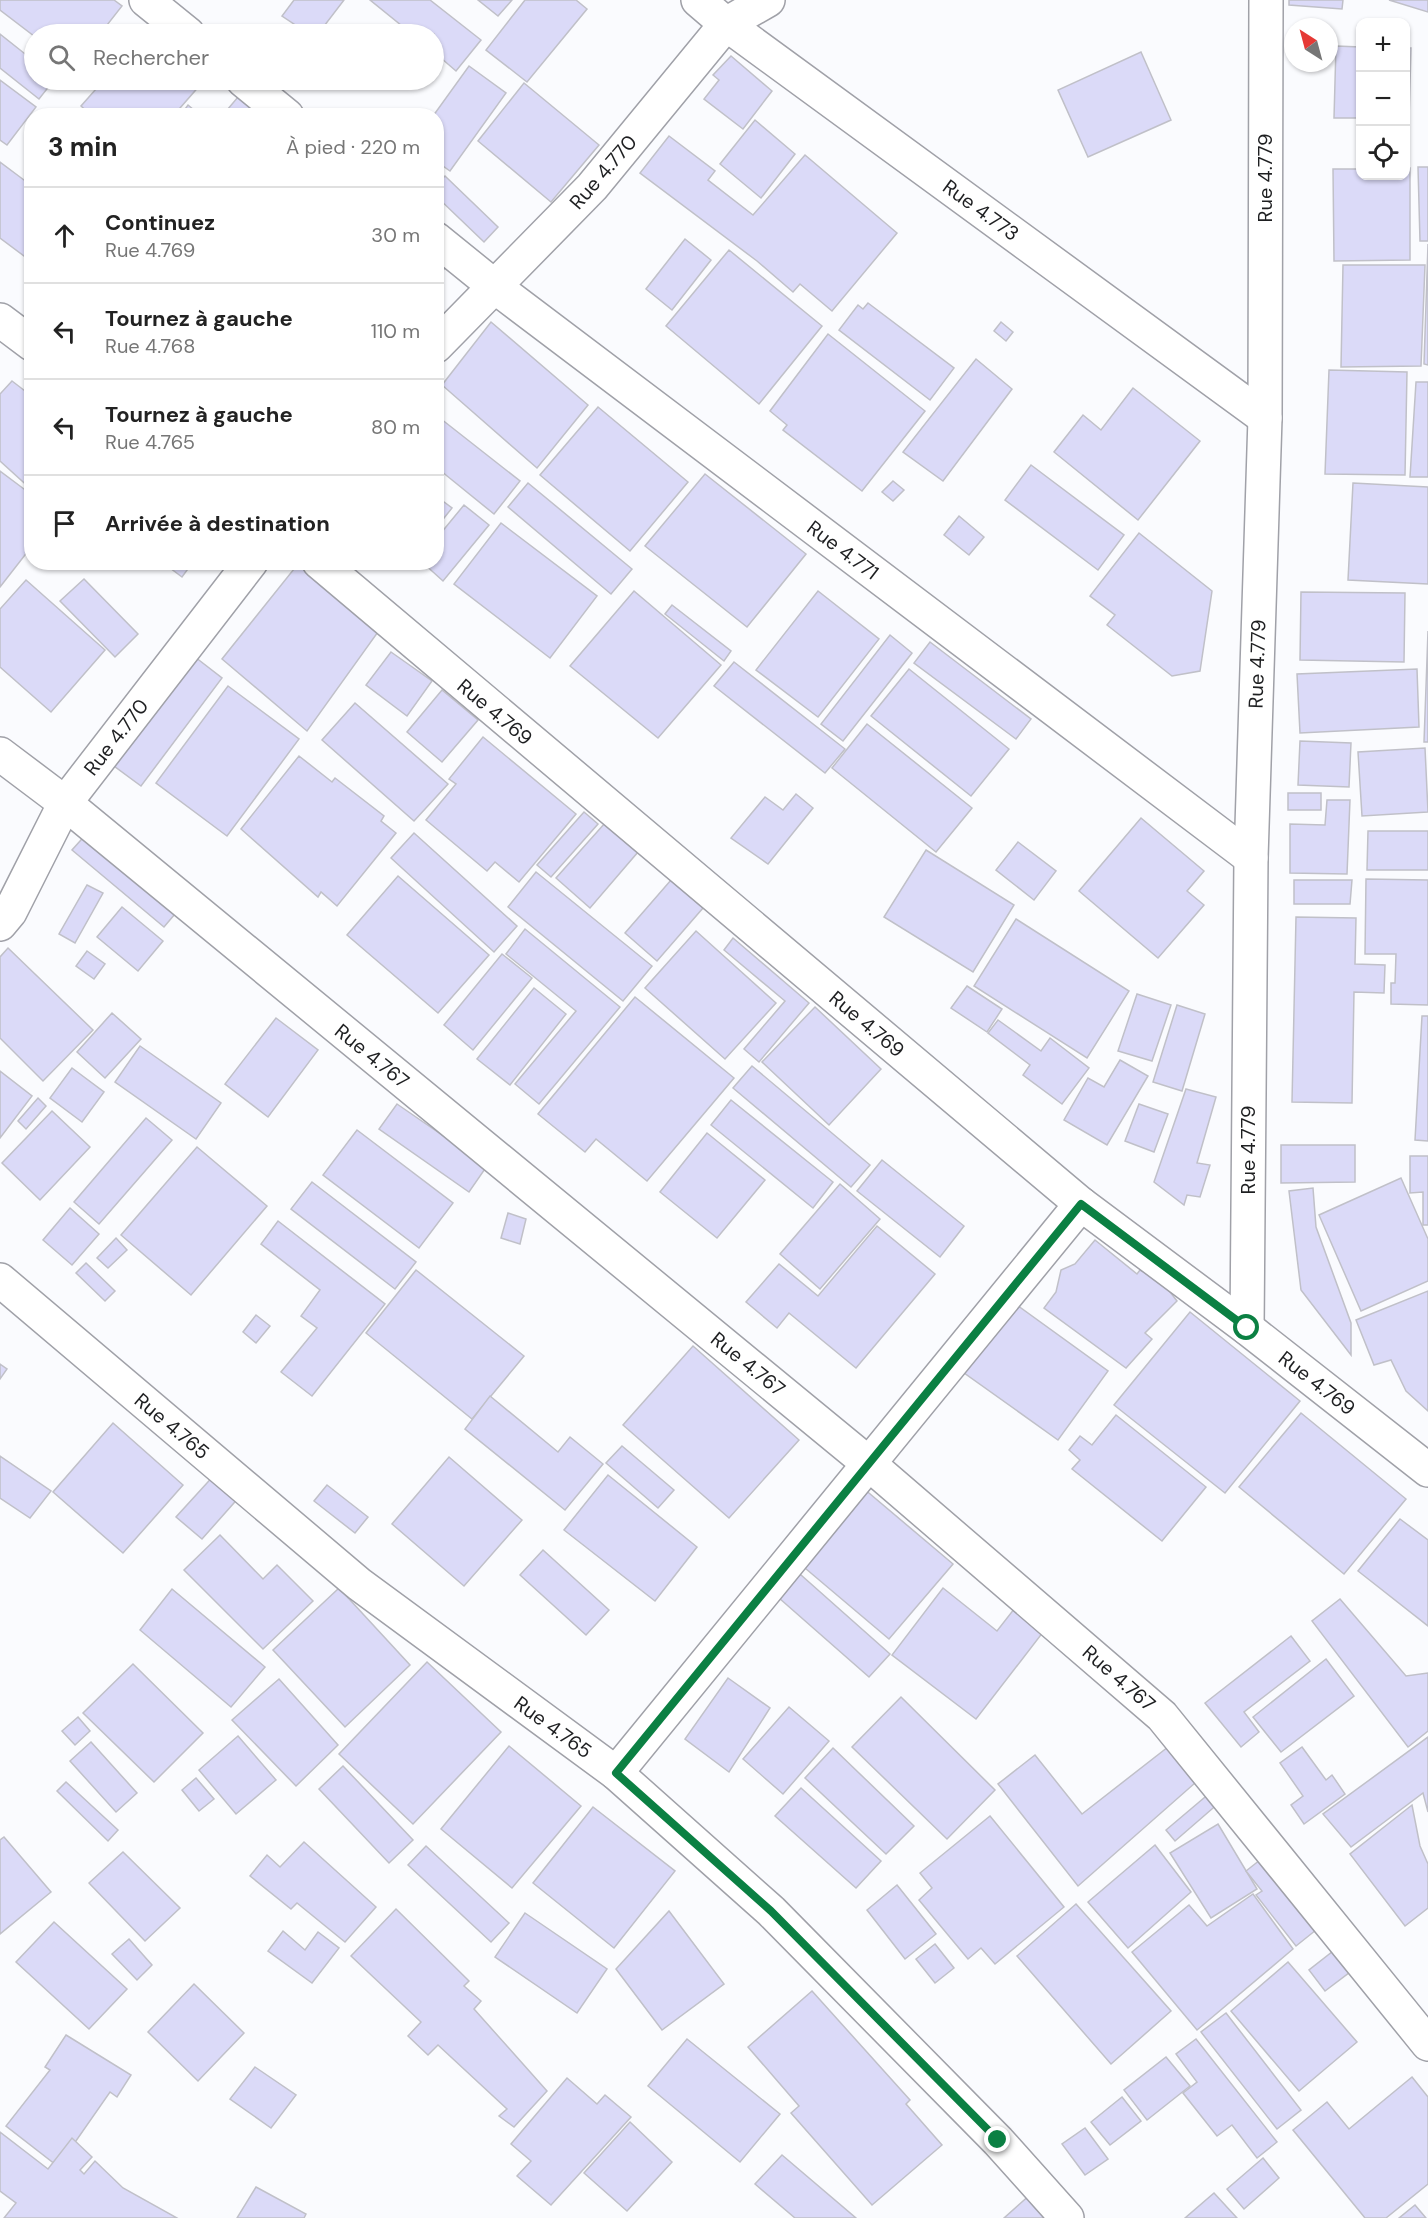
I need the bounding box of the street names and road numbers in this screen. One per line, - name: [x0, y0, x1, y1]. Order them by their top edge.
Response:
- street label: Rue 4.770: [564, 129, 642, 215]
- street label: Rue 4.779: [1252, 134, 1278, 222]
- street label: Rue 4.773: [938, 174, 1024, 246]
- street label: Rue 4.771: [802, 515, 884, 585]
- street label: Rue 4.779: [1242, 619, 1272, 709]
- street label: Rue 4.769: [452, 673, 538, 751]
- street label: Rue 4.770: [78, 693, 154, 781]
- street label: Rue 4.769: [824, 985, 910, 1063]
- street label: Rue 4.767: [329, 1018, 415, 1094]
- street label: Rue 4.779: [1235, 1106, 1261, 1194]
- street label: Rue 4.767: [705, 1326, 791, 1402]
- street label: Rue 4.769: [1273, 1345, 1361, 1421]
- street label: Rue 4.765: [129, 1387, 215, 1465]
- street label: Rue 4.767: [1077, 1639, 1161, 1717]
- street label: Rue 4.765: [509, 1690, 597, 1764]

